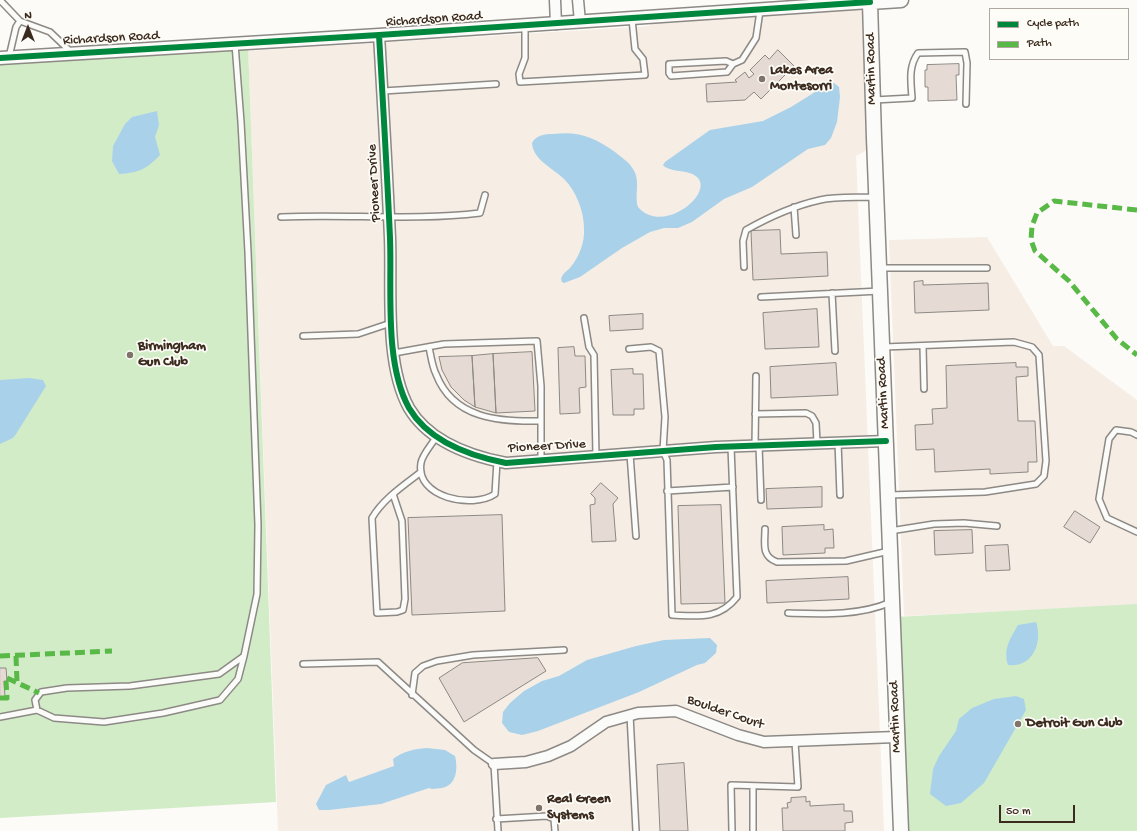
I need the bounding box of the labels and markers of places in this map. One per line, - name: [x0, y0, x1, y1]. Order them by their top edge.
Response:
- place label: Lakes Area Montesorri: [770, 63, 833, 96]
- marker: Lakes Area Montesorri: [757, 74, 767, 84]
- place label: Birmingham Gun Club: [138, 339, 206, 372]
- marker: Birmingham Gun Club: [125, 350, 135, 360]
- place label: Detroit Gun Club: [1026, 716, 1122, 732]
- marker: Detroit Gun Club: [1013, 719, 1023, 729]
- place label: Real Green Systems: [547, 792, 611, 824]
- marker: Real Green Systems: [534, 803, 544, 813]

